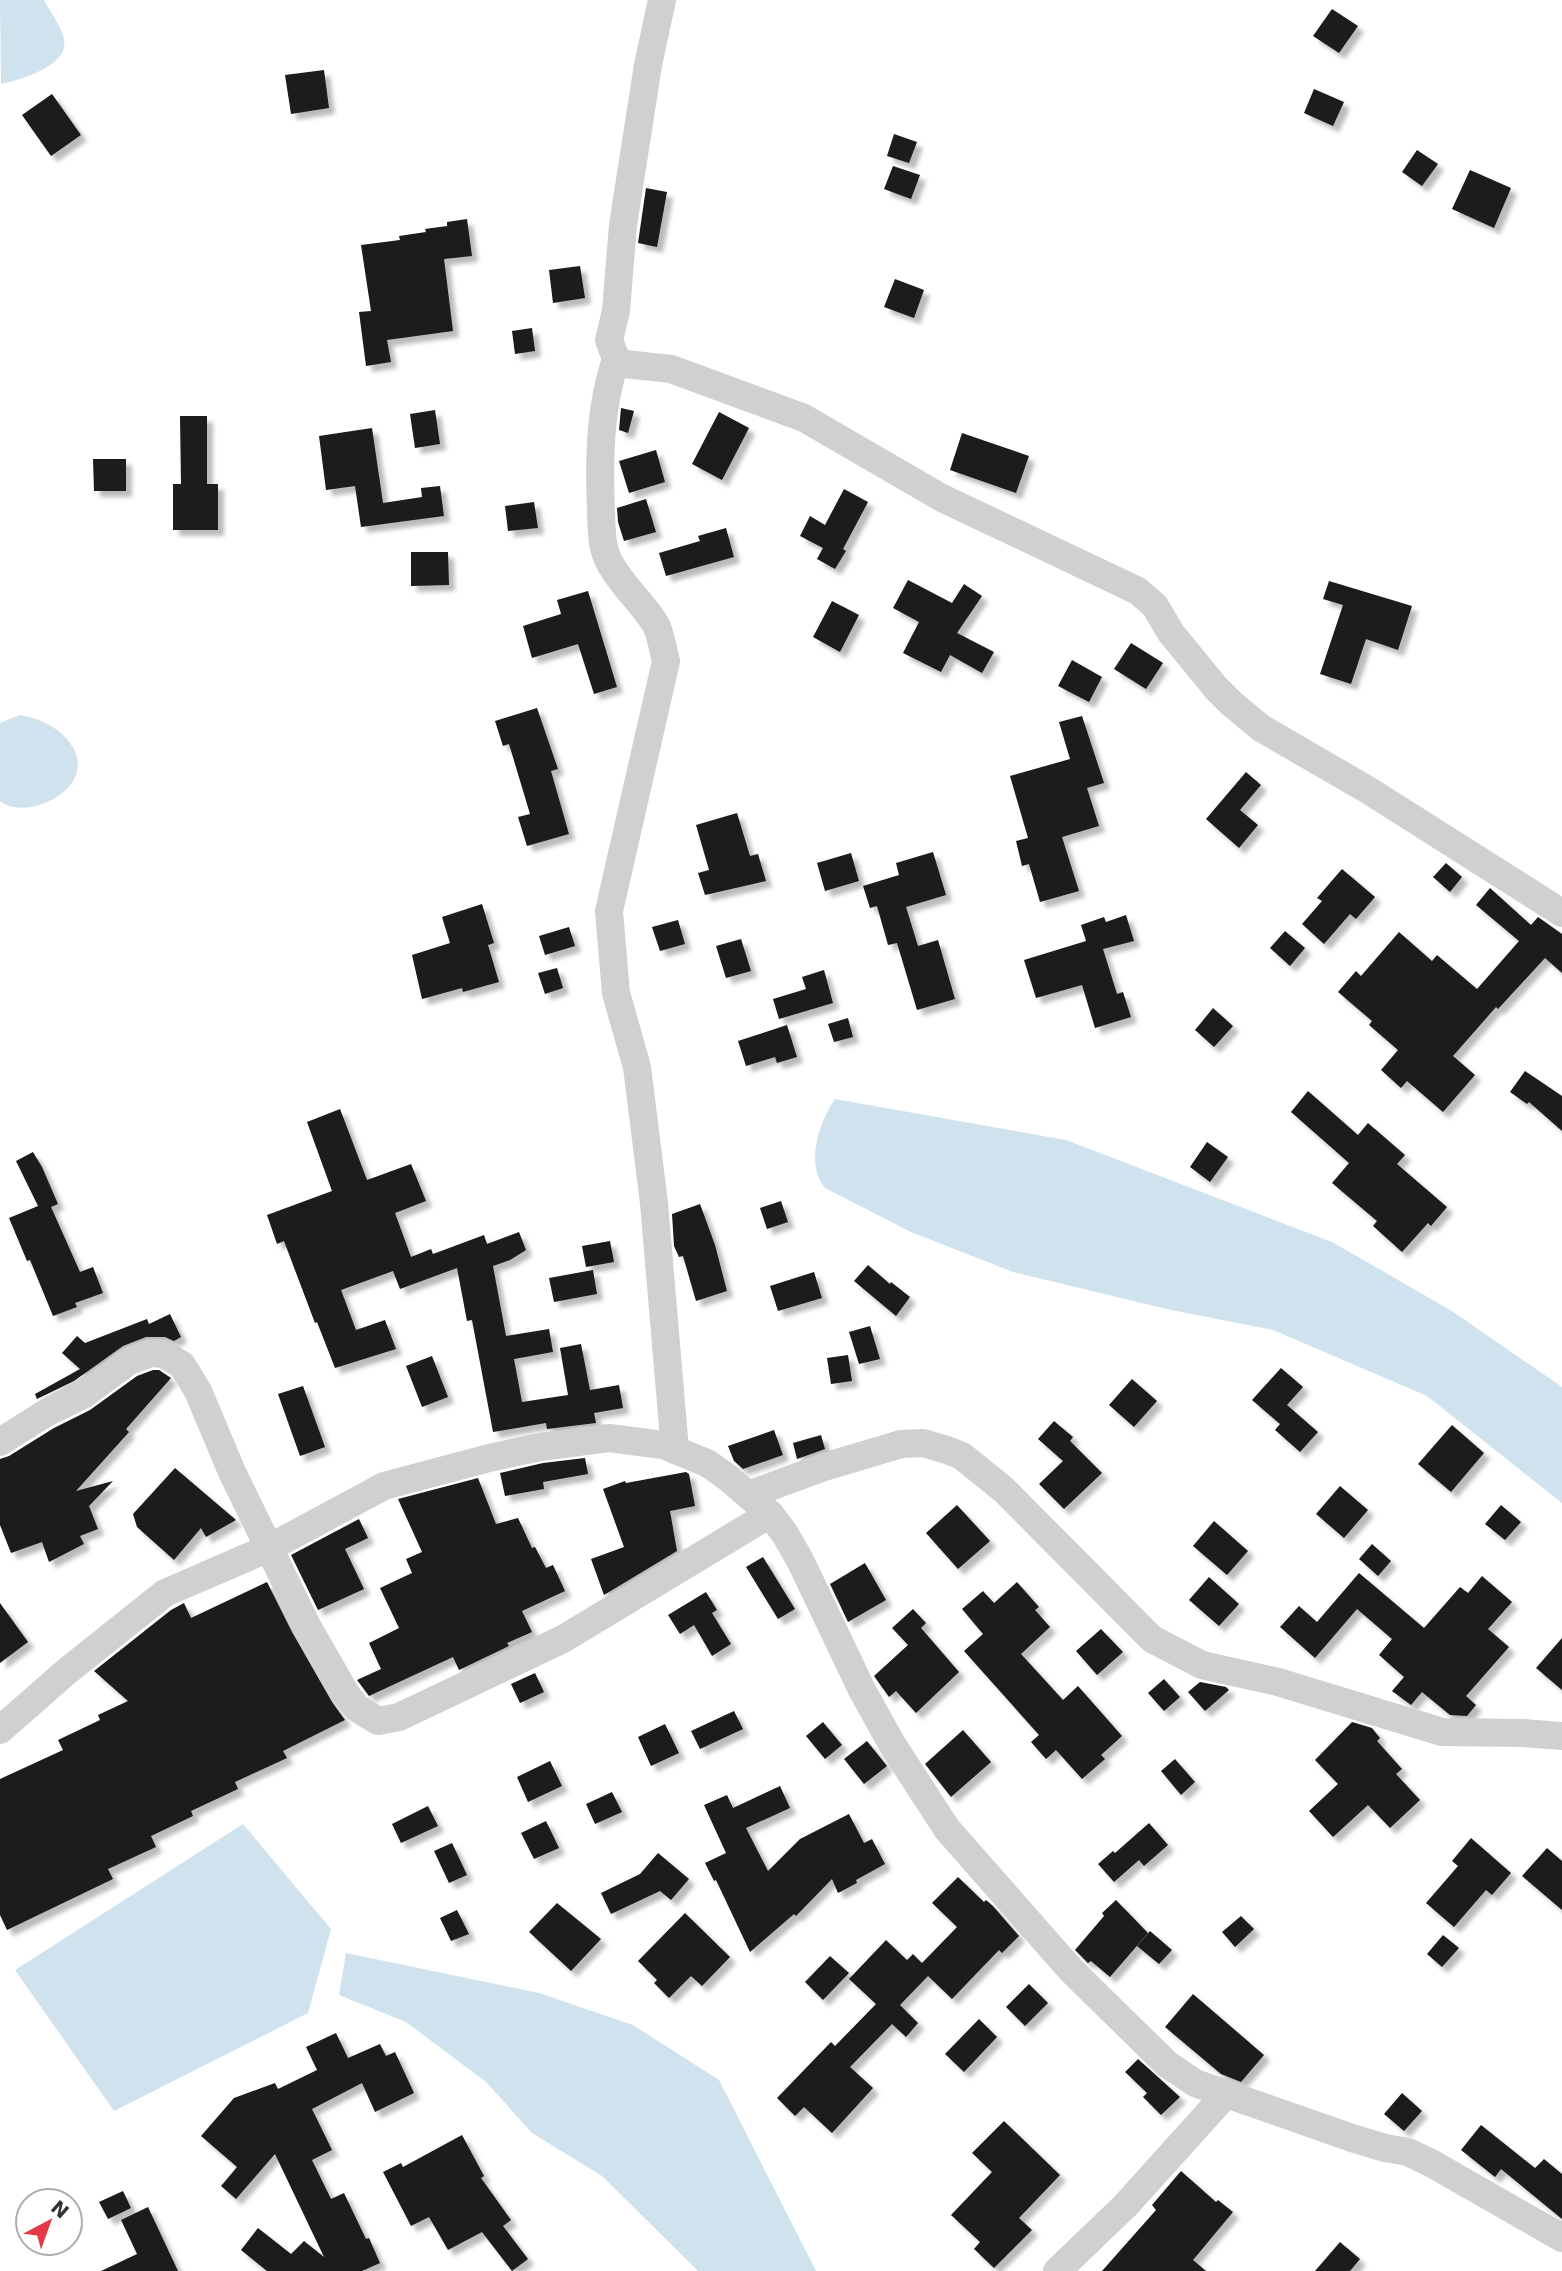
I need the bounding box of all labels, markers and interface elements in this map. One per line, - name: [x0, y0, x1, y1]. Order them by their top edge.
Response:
- north arrow: [14, 2187, 84, 2257]
- text: N: [47, 2196, 73, 2223]

